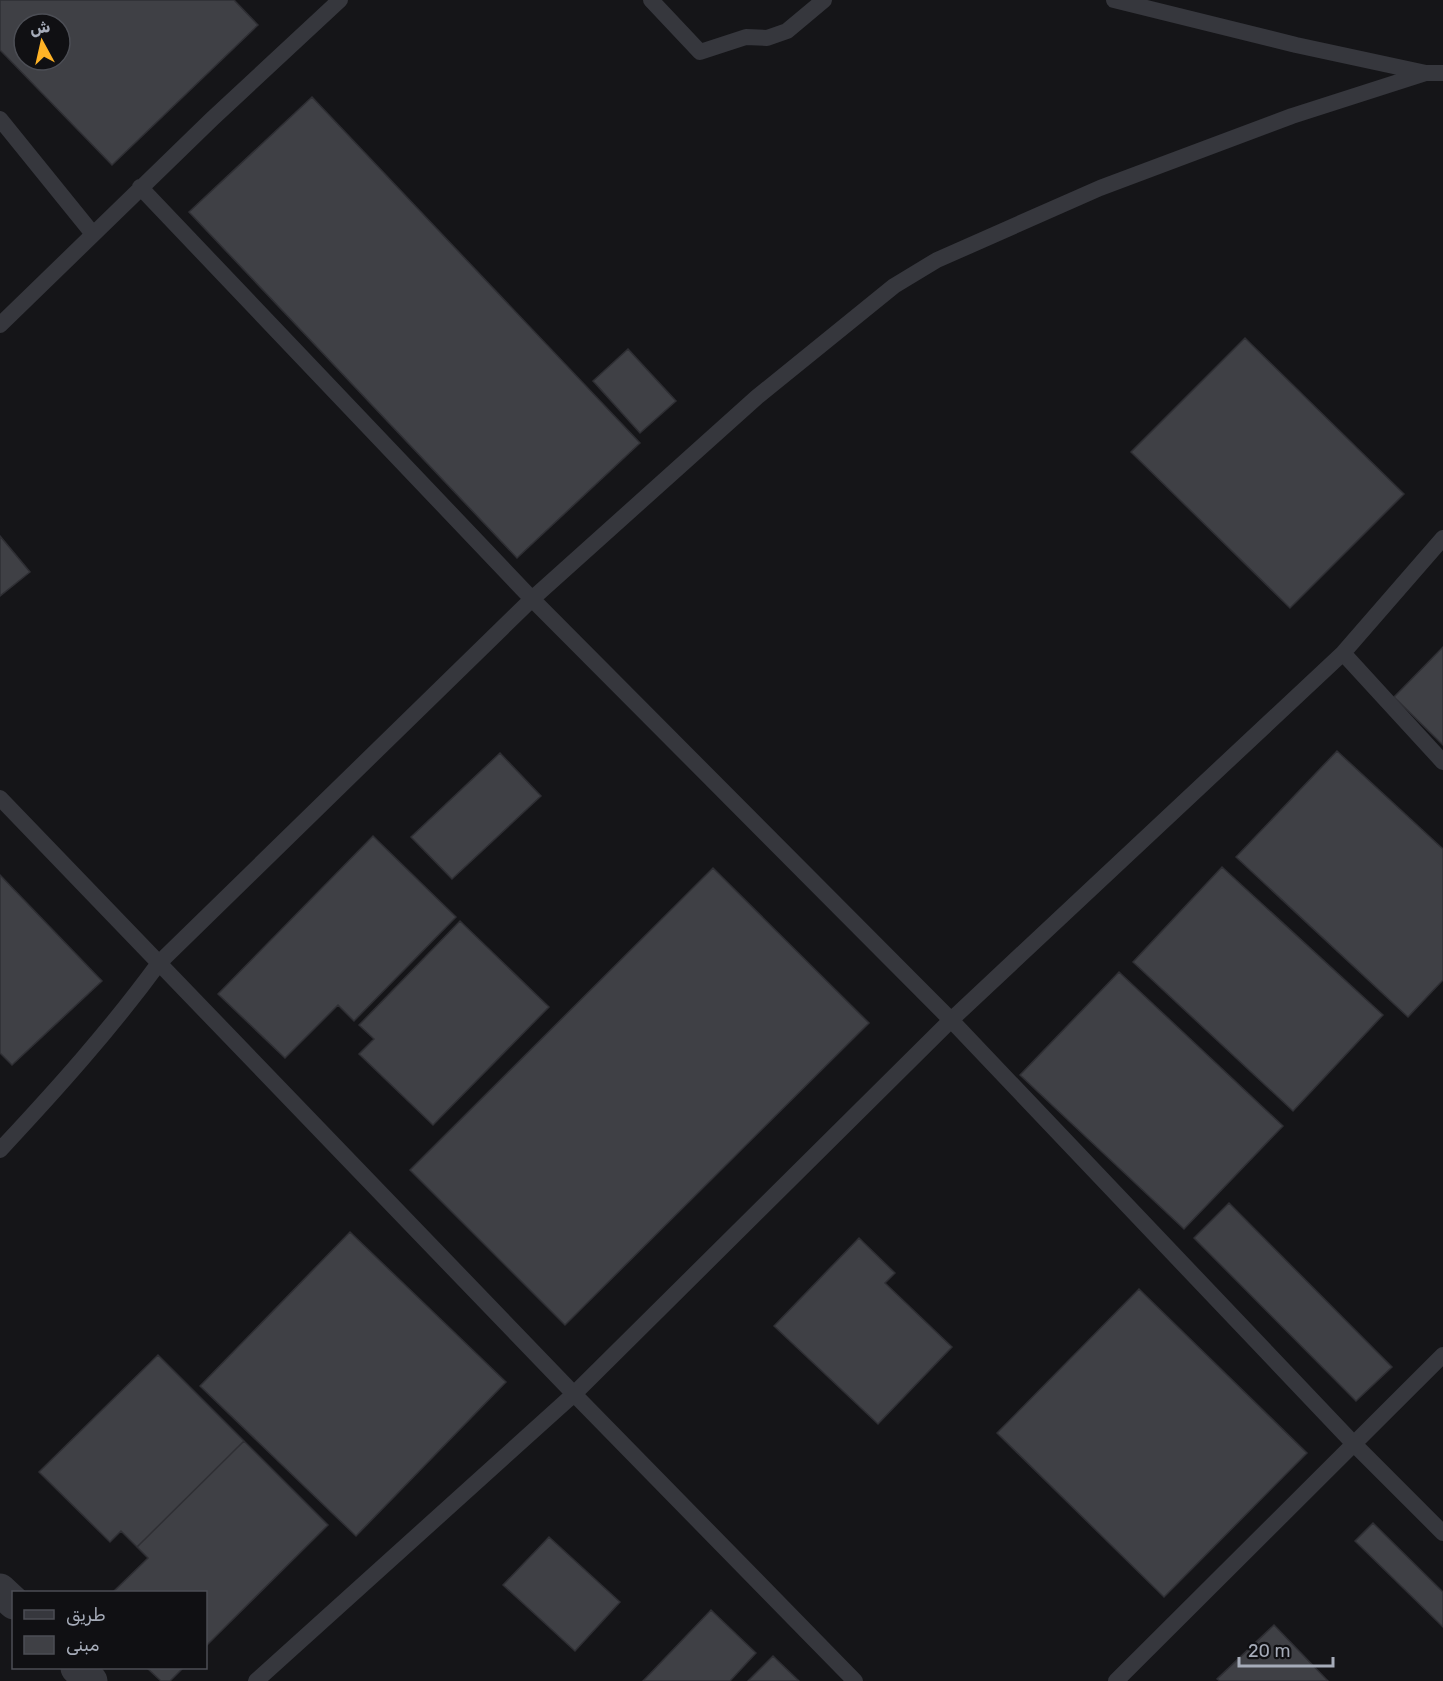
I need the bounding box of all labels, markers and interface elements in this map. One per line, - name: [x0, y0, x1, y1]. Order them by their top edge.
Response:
- north arrow: [12, 12, 72, 72]
- text: ش: [29, 17, 51, 38]
- legend: [12, 1591, 207, 1669]
- text: طريق: [66, 1604, 106, 1626]
- scale bar: [1239, 1630, 1334, 1668]
- text: مبنى: [66, 1634, 100, 1656]
- text: 20 m: [1248, 1640, 1290, 1662]

